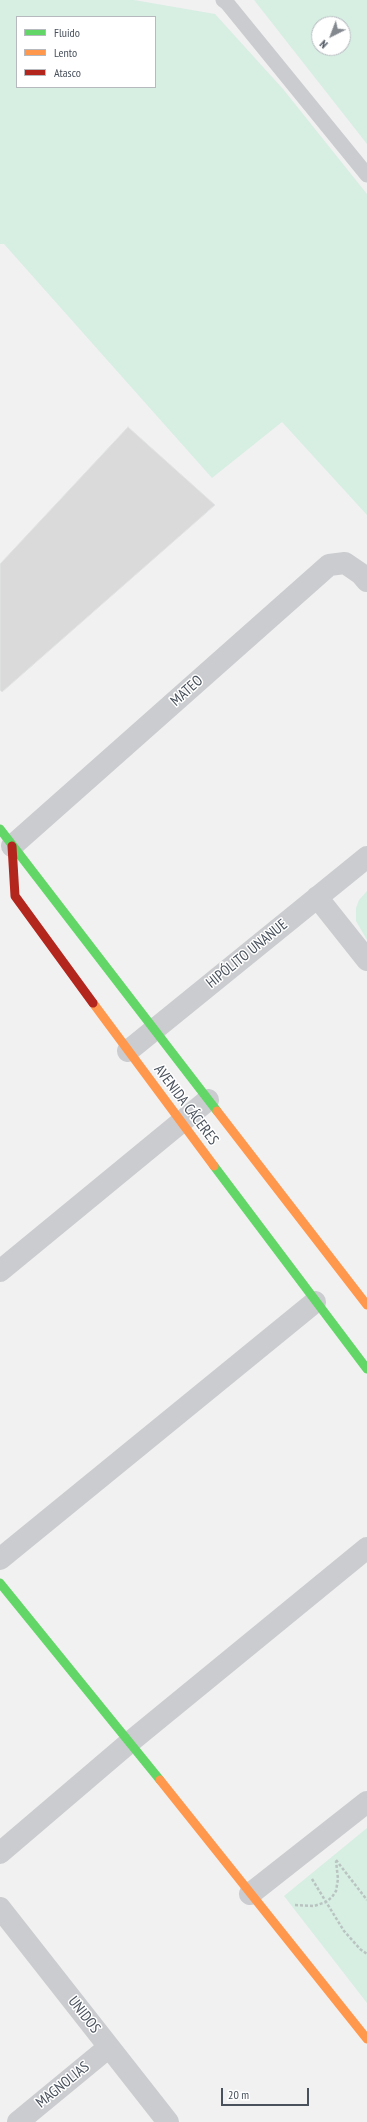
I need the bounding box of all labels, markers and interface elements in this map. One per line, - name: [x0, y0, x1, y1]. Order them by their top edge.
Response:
- legend: [16, 16, 156, 88]
- north arrow: [311, 16, 351, 56]
- text: Fluido: [54, 25, 80, 40]
- text: N: [317, 37, 331, 51]
- text: Lento: [54, 45, 77, 60]
- text: Atasco: [54, 65, 81, 80]
- street label: MATEO: [167, 672, 207, 710]
- street label: HIPÓLITO UNANUE: [203, 916, 291, 992]
- street label: AVENIDA CÁCERES: [150, 1061, 222, 1149]
- street label: UNIDOS: [64, 1993, 104, 2037]
- street label: MAGNOLIAS: [33, 2058, 93, 2112]
- scale bar: [223, 2080, 311, 2106]
- text: 20 m: [228, 2087, 249, 2102]

